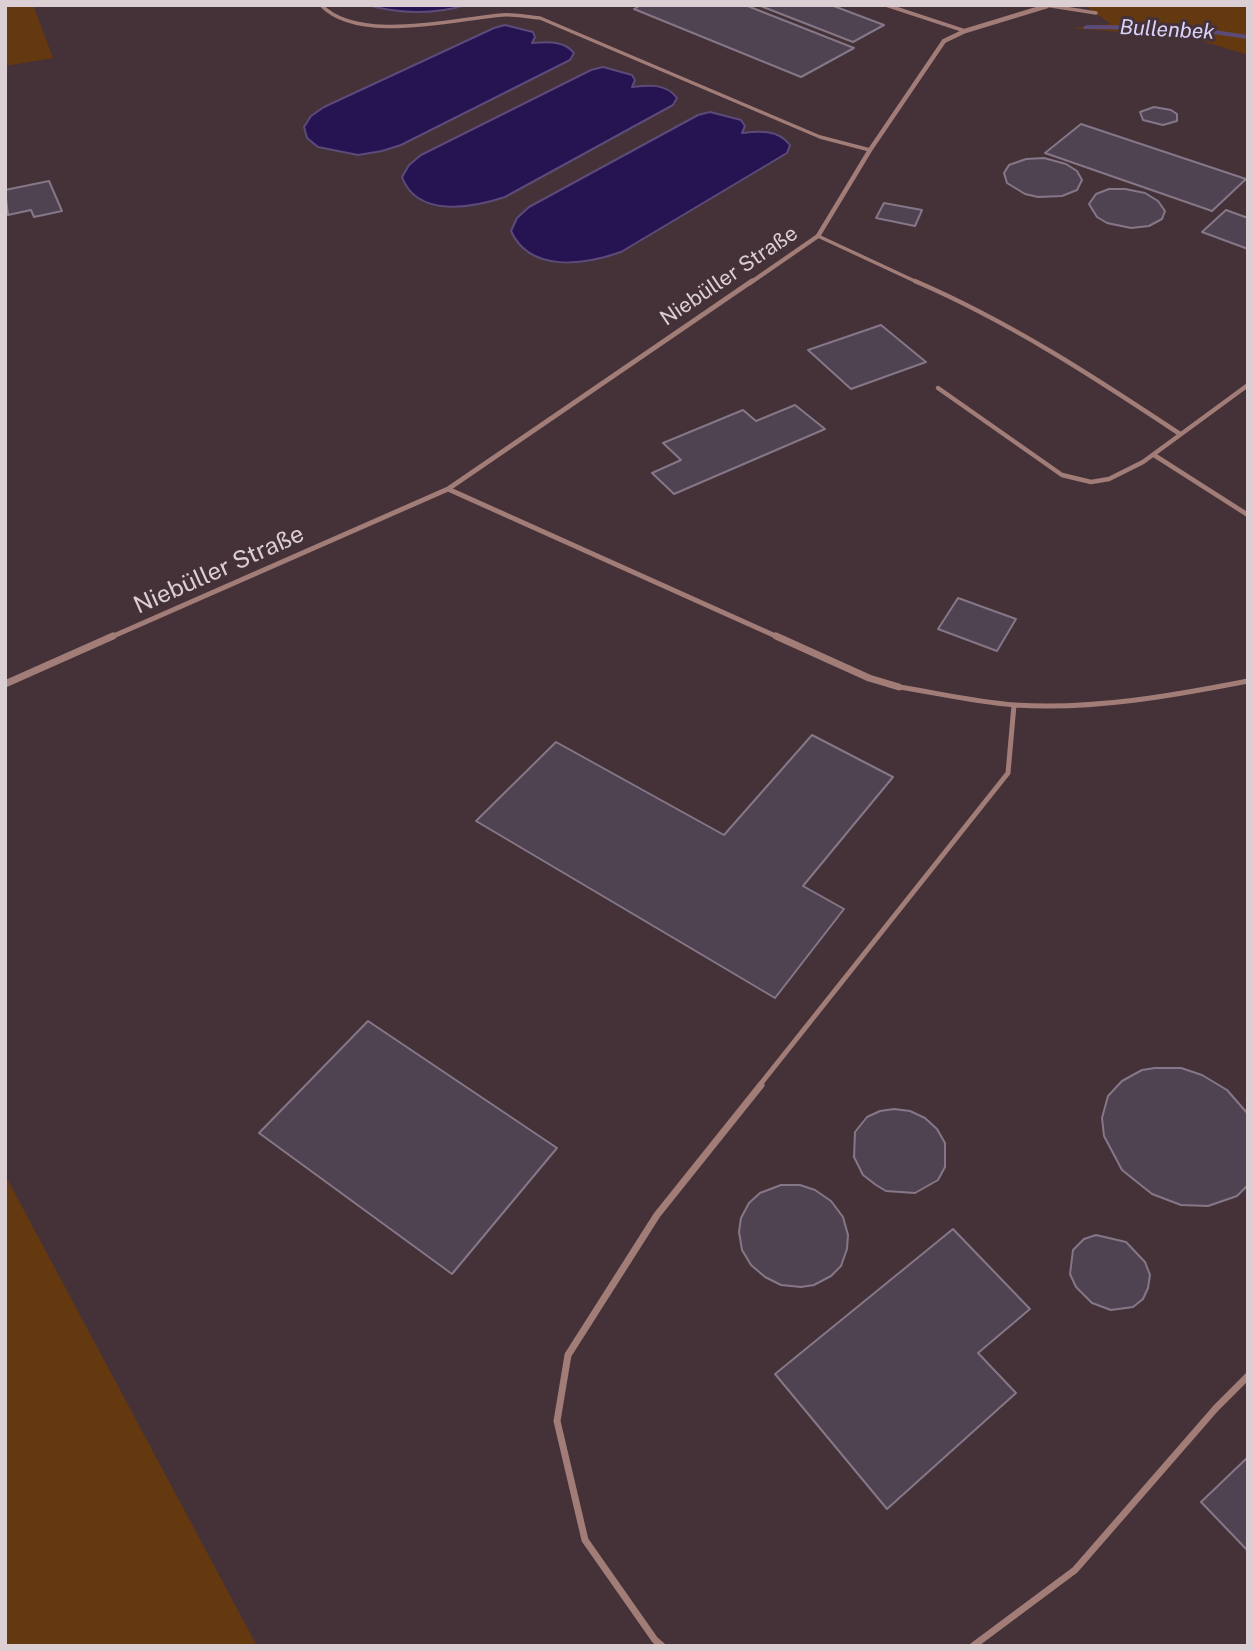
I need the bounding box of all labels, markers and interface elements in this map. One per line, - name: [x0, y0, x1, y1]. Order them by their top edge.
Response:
- water label: Bullenbek: [1119, 15, 1215, 45]
- street label: Niebüller Straße: [655, 221, 803, 331]
- street label: Niebüller Straße: [129, 520, 309, 620]

